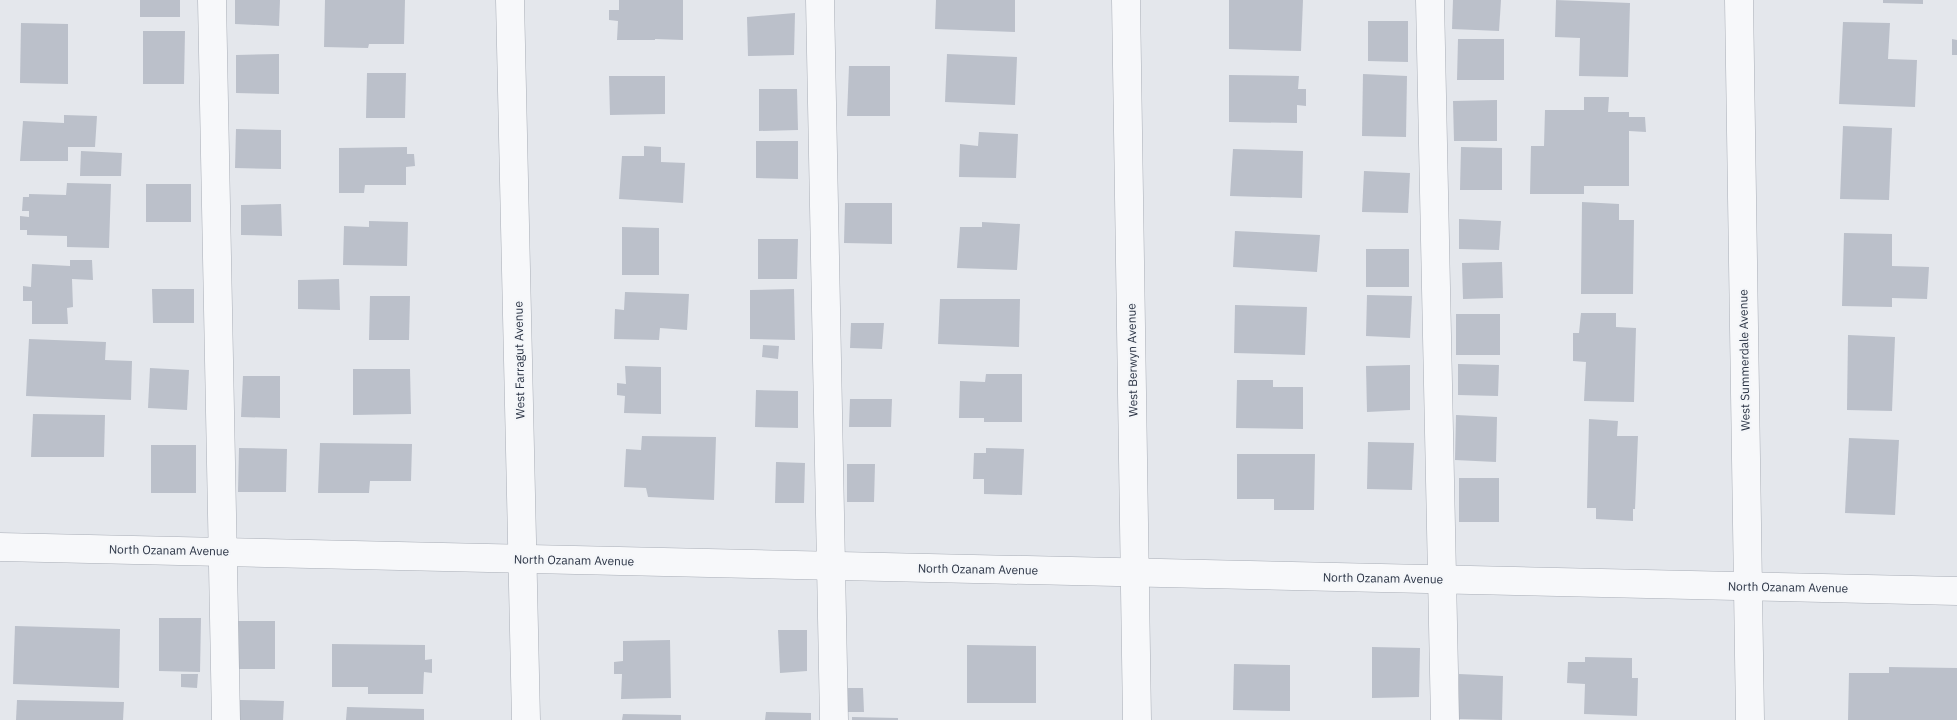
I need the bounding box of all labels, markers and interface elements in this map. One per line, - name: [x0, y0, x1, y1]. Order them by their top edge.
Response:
- street label: West Summerdale Avenue: [1735, 289, 1753, 431]
- street label: West Farragut Avenue: [510, 301, 528, 419]
- street label: West Berwyn Avenue: [1124, 303, 1140, 417]
- street label: North Ozanam Avenue: [109, 541, 230, 559]
- street label: North Ozanam Avenue: [514, 551, 635, 569]
- street label: North Ozanam Avenue: [918, 560, 1039, 578]
- street label: North Ozanam Avenue: [1323, 569, 1444, 587]
- street label: North Ozanam Avenue: [1728, 578, 1849, 596]

